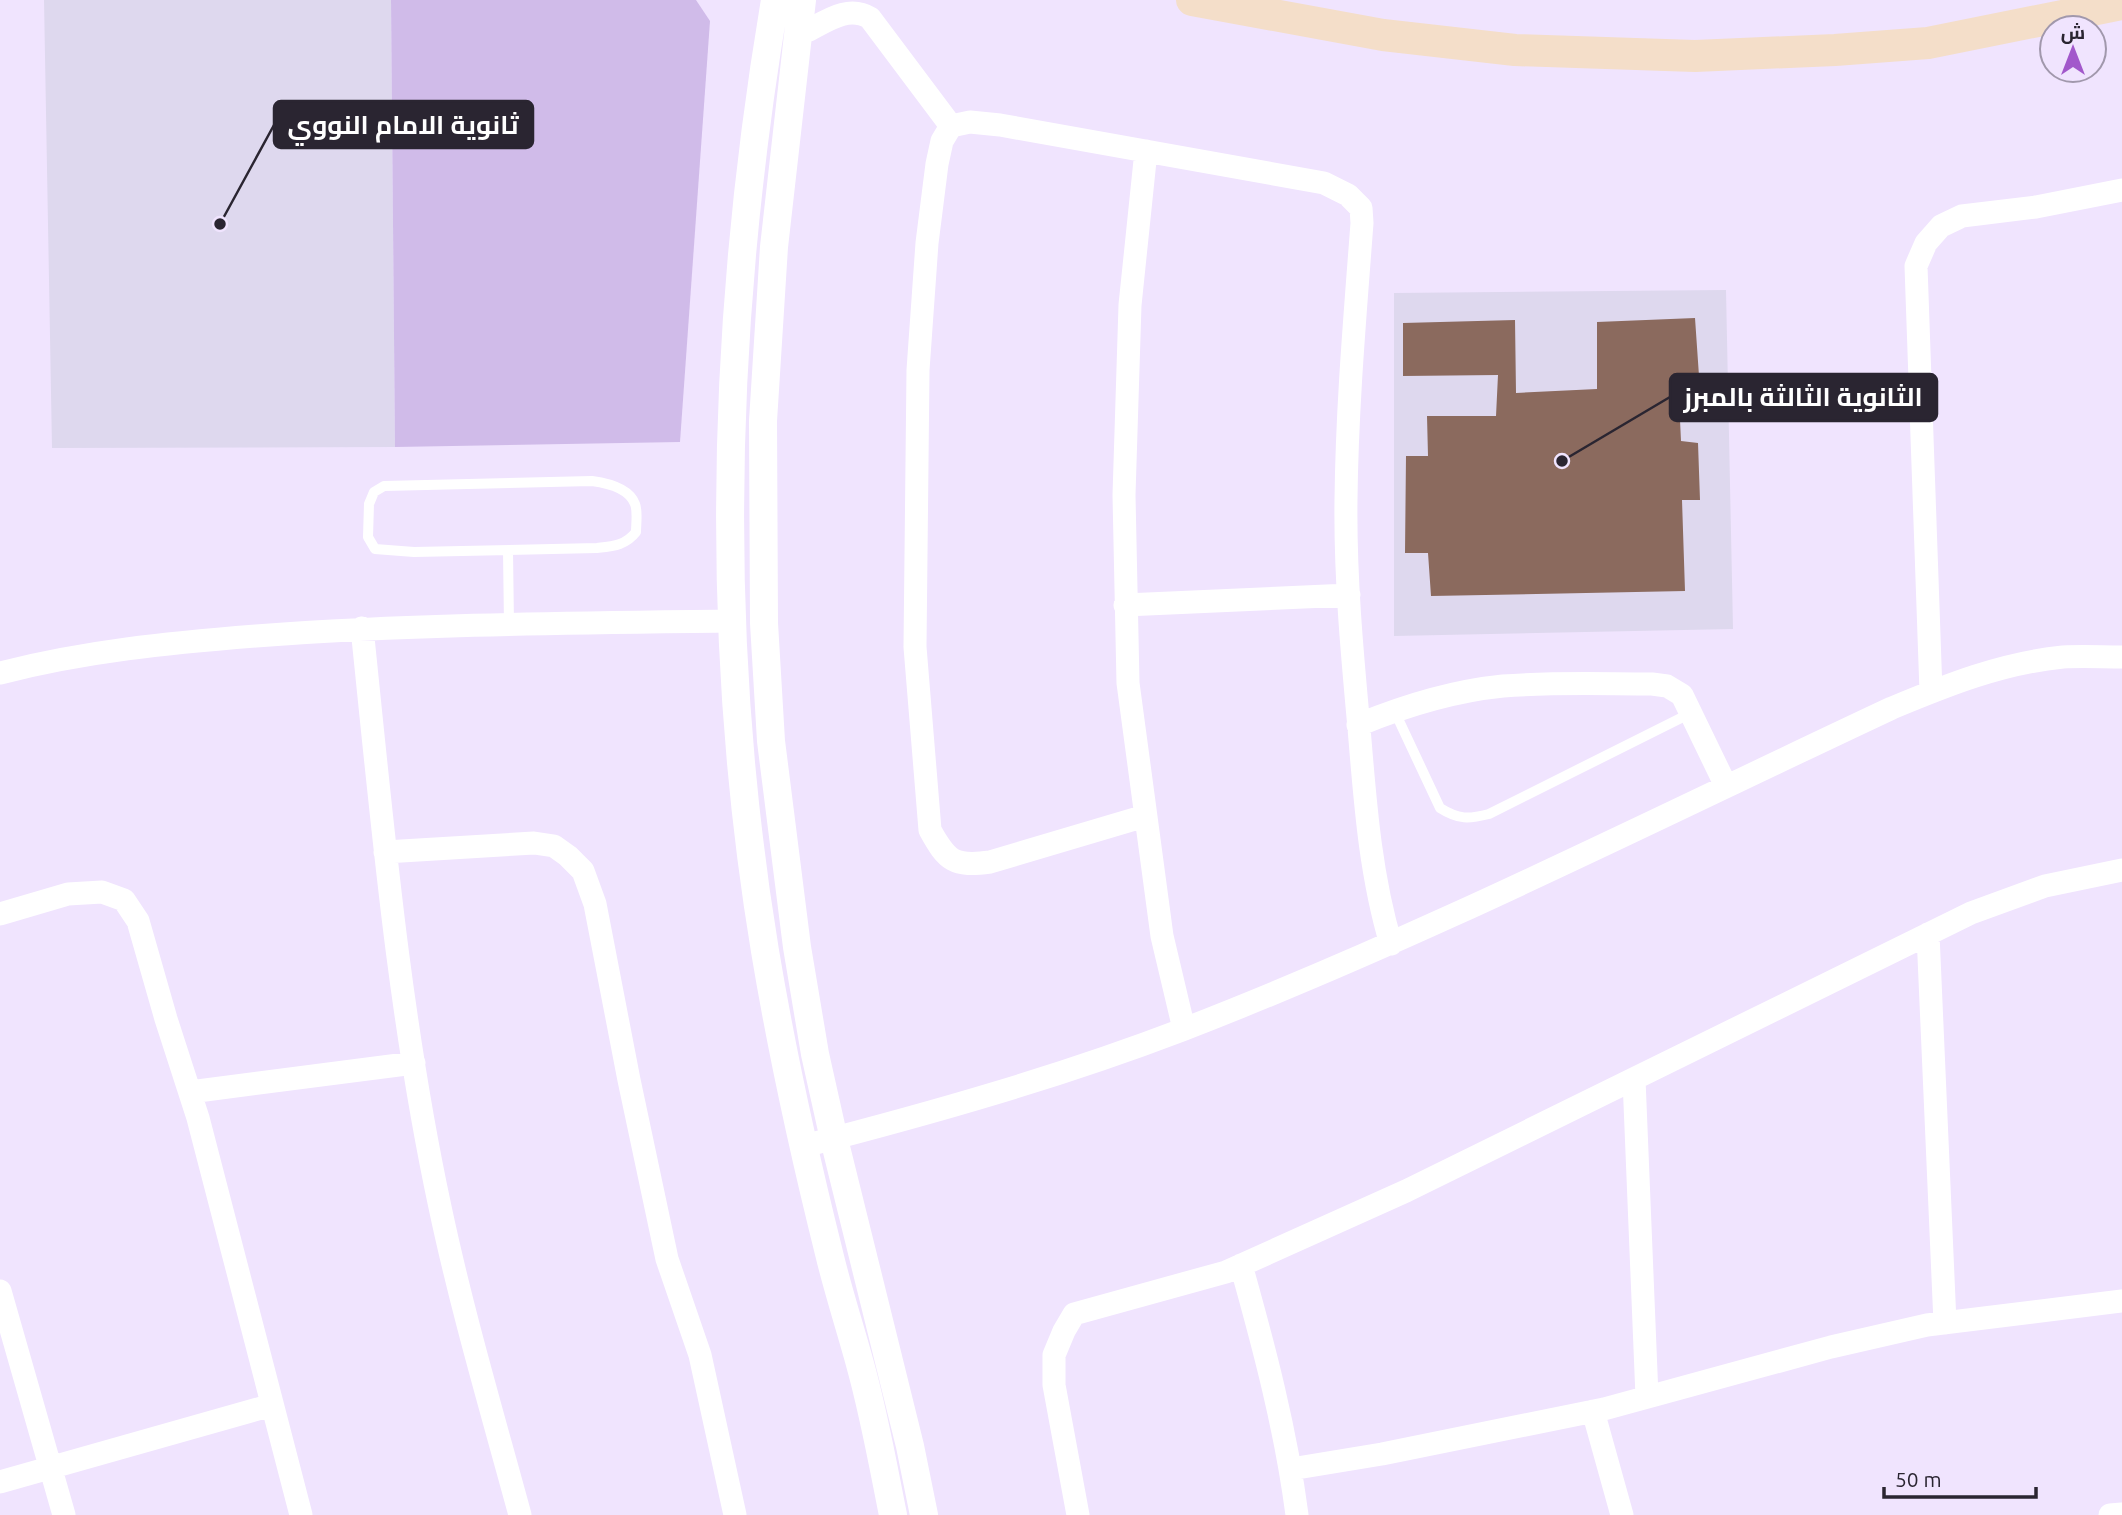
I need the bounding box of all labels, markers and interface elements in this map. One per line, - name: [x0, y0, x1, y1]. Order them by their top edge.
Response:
- north arrow: [2038, 14, 2108, 84]
- text: ش: [2061, 21, 2085, 44]
- callout: ثانوية الامام النووي: [274, 101, 533, 148]
- text: ثانوية الامام النووي: [287, 110, 519, 146]
- callout: الثانوية الثالثة بالمبرز: [1670, 374, 1937, 421]
- text: الثانوية الثالثة بالمبرز: [1682, 382, 1923, 413]
- scale bar: [1884, 1456, 2036, 1500]
- text: 50 m: [1895, 1467, 1942, 1491]

